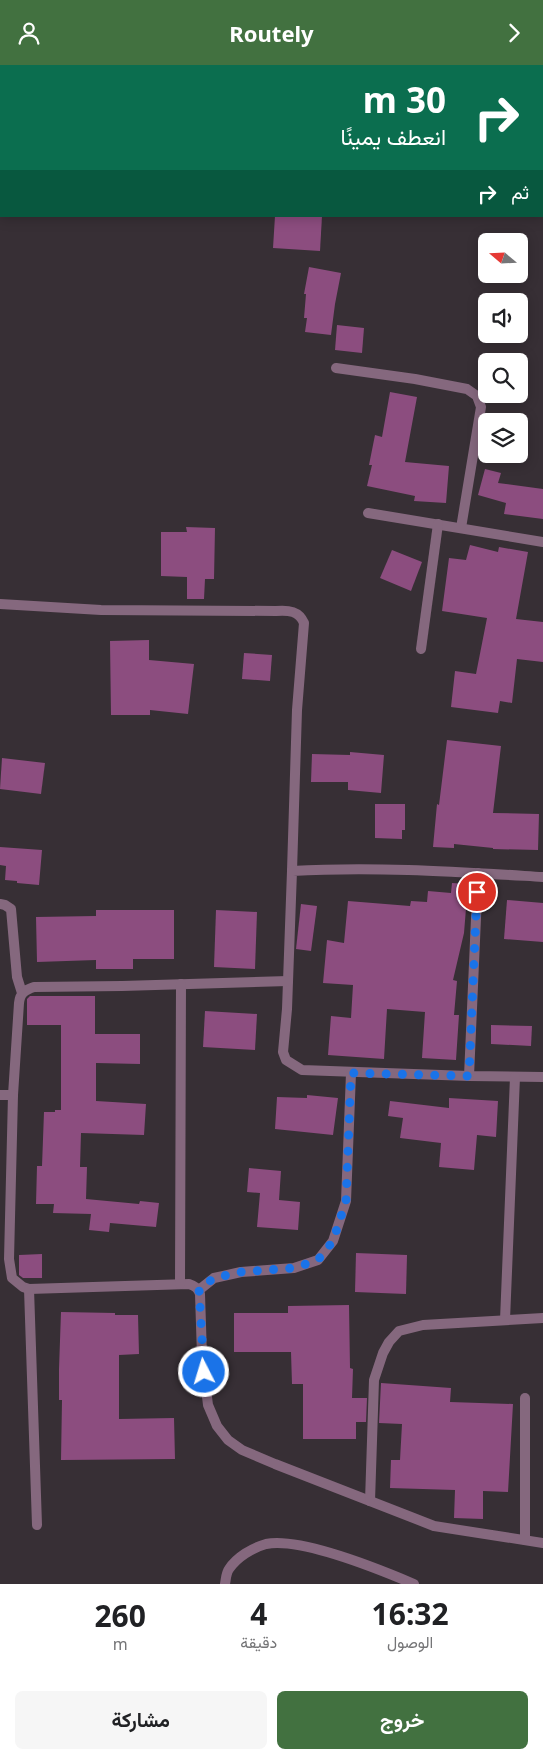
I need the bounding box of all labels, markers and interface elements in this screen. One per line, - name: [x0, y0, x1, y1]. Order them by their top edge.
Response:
- text: Routely: [229, 18, 314, 48]
- icon: person: [15, 19, 43, 47]
- icon: forward: [500, 19, 528, 47]
- text: 30 m: [363, 76, 446, 123]
- icon: right: [464, 85, 529, 150]
- text: انعطف يمينًا: [340, 121, 446, 151]
- text: ثم: [511, 179, 529, 205]
- icon: right: [473, 180, 501, 208]
- north arrow: [478, 233, 528, 283]
- map controls: [478, 233, 528, 463]
- button: sound: [478, 293, 528, 343]
- button: search: [478, 353, 528, 403]
- button: layers: [478, 413, 528, 463]
- pin: [456, 871, 498, 913]
- icon: arrive: [463, 878, 491, 906]
- position arrow: [177, 1345, 229, 1397]
- text: 4: [250, 1593, 267, 1634]
- text: 16:32: [372, 1593, 449, 1634]
- text: 260: [94, 1595, 146, 1636]
- text: دقيقة: [240, 1631, 277, 1653]
- text: الوصول: [387, 1631, 433, 1653]
- text: m: [113, 1633, 128, 1655]
- button: مشاركة: [15, 1691, 267, 1749]
- button: خروج: [277, 1691, 528, 1749]

